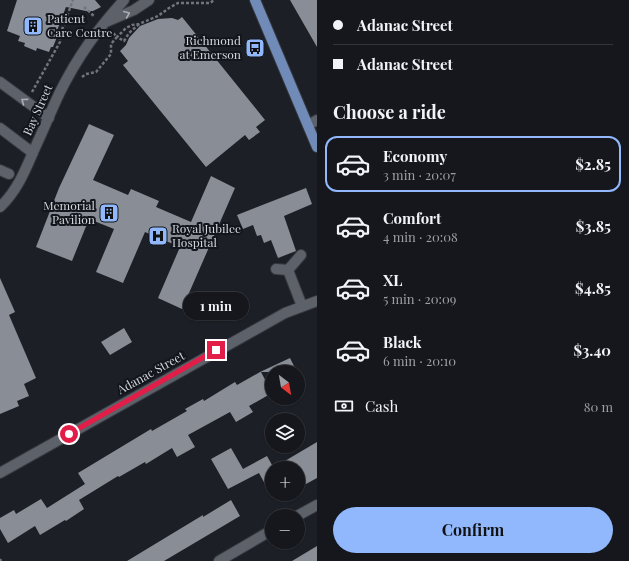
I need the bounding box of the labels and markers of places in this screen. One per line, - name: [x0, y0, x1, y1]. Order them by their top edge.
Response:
- place label: Patient Care Centre: [47, 10, 112, 40]
- building icon: Patient Care Centre: [22, 15, 44, 37]
- place label: Richmond at Emerson: [180, 32, 241, 62]
- bus stop icon: Richmond at Emerson: [244, 37, 266, 59]
- place label: Memorial Pavilion: [43, 197, 96, 227]
- building icon: Memorial Pavilion: [98, 202, 120, 224]
- place label: Royal Jubilee Hospital: [172, 220, 241, 250]
- hospital icon: Royal Jubilee Hospital: [147, 225, 169, 247]

